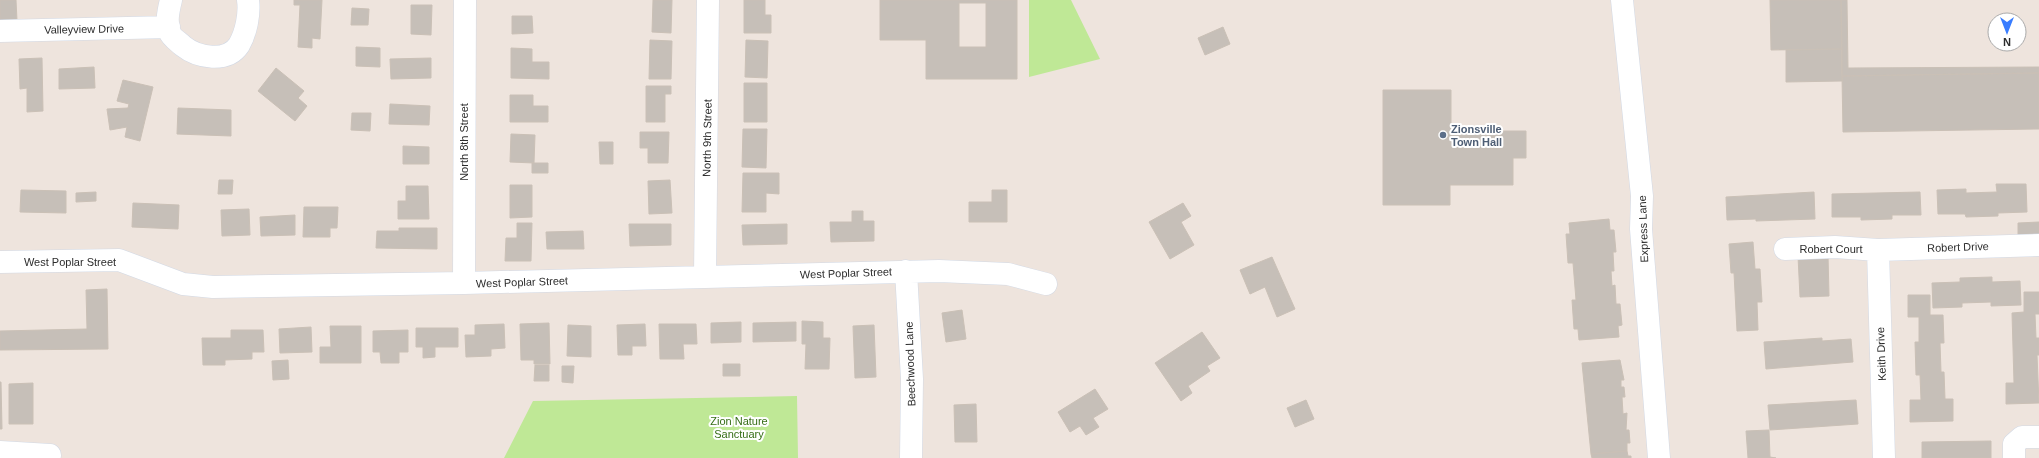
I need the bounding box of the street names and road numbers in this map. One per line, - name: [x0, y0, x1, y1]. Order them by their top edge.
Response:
- street label: Valleyview Drive: [44, 22, 124, 36]
- street label: North 9th Street: [700, 99, 714, 177]
- street label: North 8th Street: [458, 103, 470, 181]
- street label: Express Lane: [1636, 195, 1650, 263]
- street label: Robert Drive: [1927, 240, 1989, 254]
- street label: Robert Court: [1800, 243, 1862, 255]
- street label: West Poplar Street: [24, 256, 116, 268]
- street label: West Poplar Street: [800, 265, 892, 281]
- street label: West Poplar Street: [476, 274, 568, 290]
- street label: Beechwood Lane: [903, 321, 917, 407]
- street label: Keith Drive: [1874, 327, 1888, 381]

